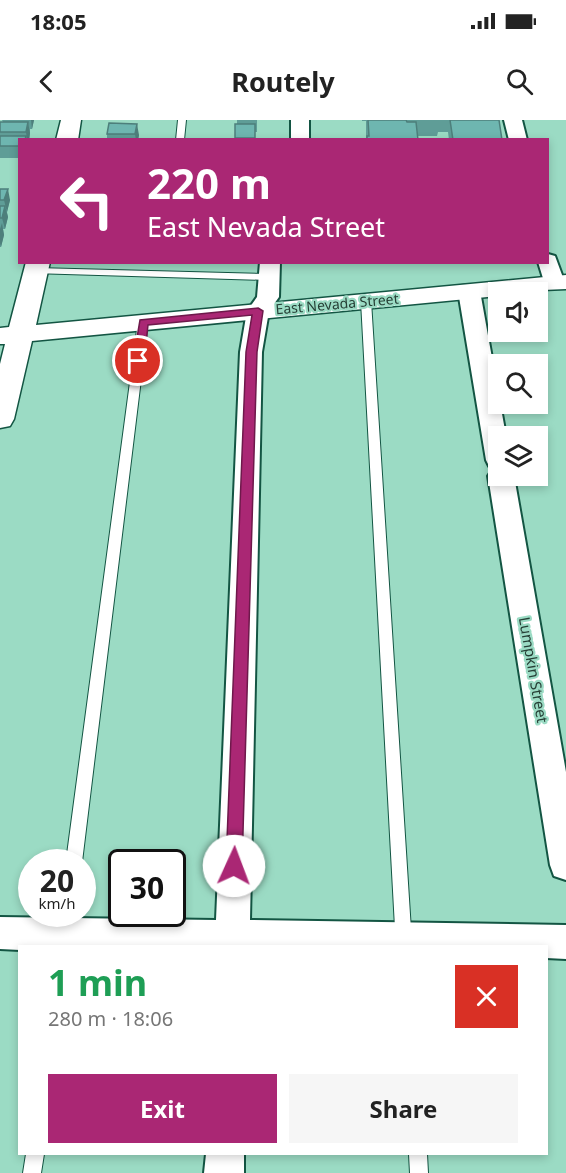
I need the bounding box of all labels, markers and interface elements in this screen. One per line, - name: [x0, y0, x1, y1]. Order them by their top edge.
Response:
- text: 18:05: [30, 6, 87, 36]
- text: Routely: [231, 63, 335, 100]
- icon: back: [30, 65, 63, 98]
- icon: search: [503, 65, 536, 98]
- text: 220 m: [147, 154, 271, 211]
- icon: left: [48, 162, 126, 240]
- text: East Nevada Street: [147, 208, 385, 245]
- map controls: [488, 282, 548, 486]
- button: sound: [488, 282, 548, 342]
- street label: East Nevada Street: [275, 289, 399, 318]
- pin: [112, 335, 163, 386]
- icon: arrive: [121, 344, 154, 377]
- button: search: [488, 354, 548, 414]
- button: layers: [488, 426, 548, 486]
- street label: Lumpkin Street: [515, 615, 553, 725]
- position arrow: [202, 834, 266, 898]
- speed limit sign: 30: [108, 849, 186, 927]
- text: 20: [40, 860, 74, 901]
- text: km/h: [39, 893, 75, 913]
- text: 1 min: [48, 958, 147, 1007]
- button: close: [455, 965, 518, 1028]
- text: 280 m · 18:06: [48, 1005, 173, 1032]
- button: Exit: [48, 1074, 277, 1143]
- button: Share: [289, 1074, 518, 1143]

